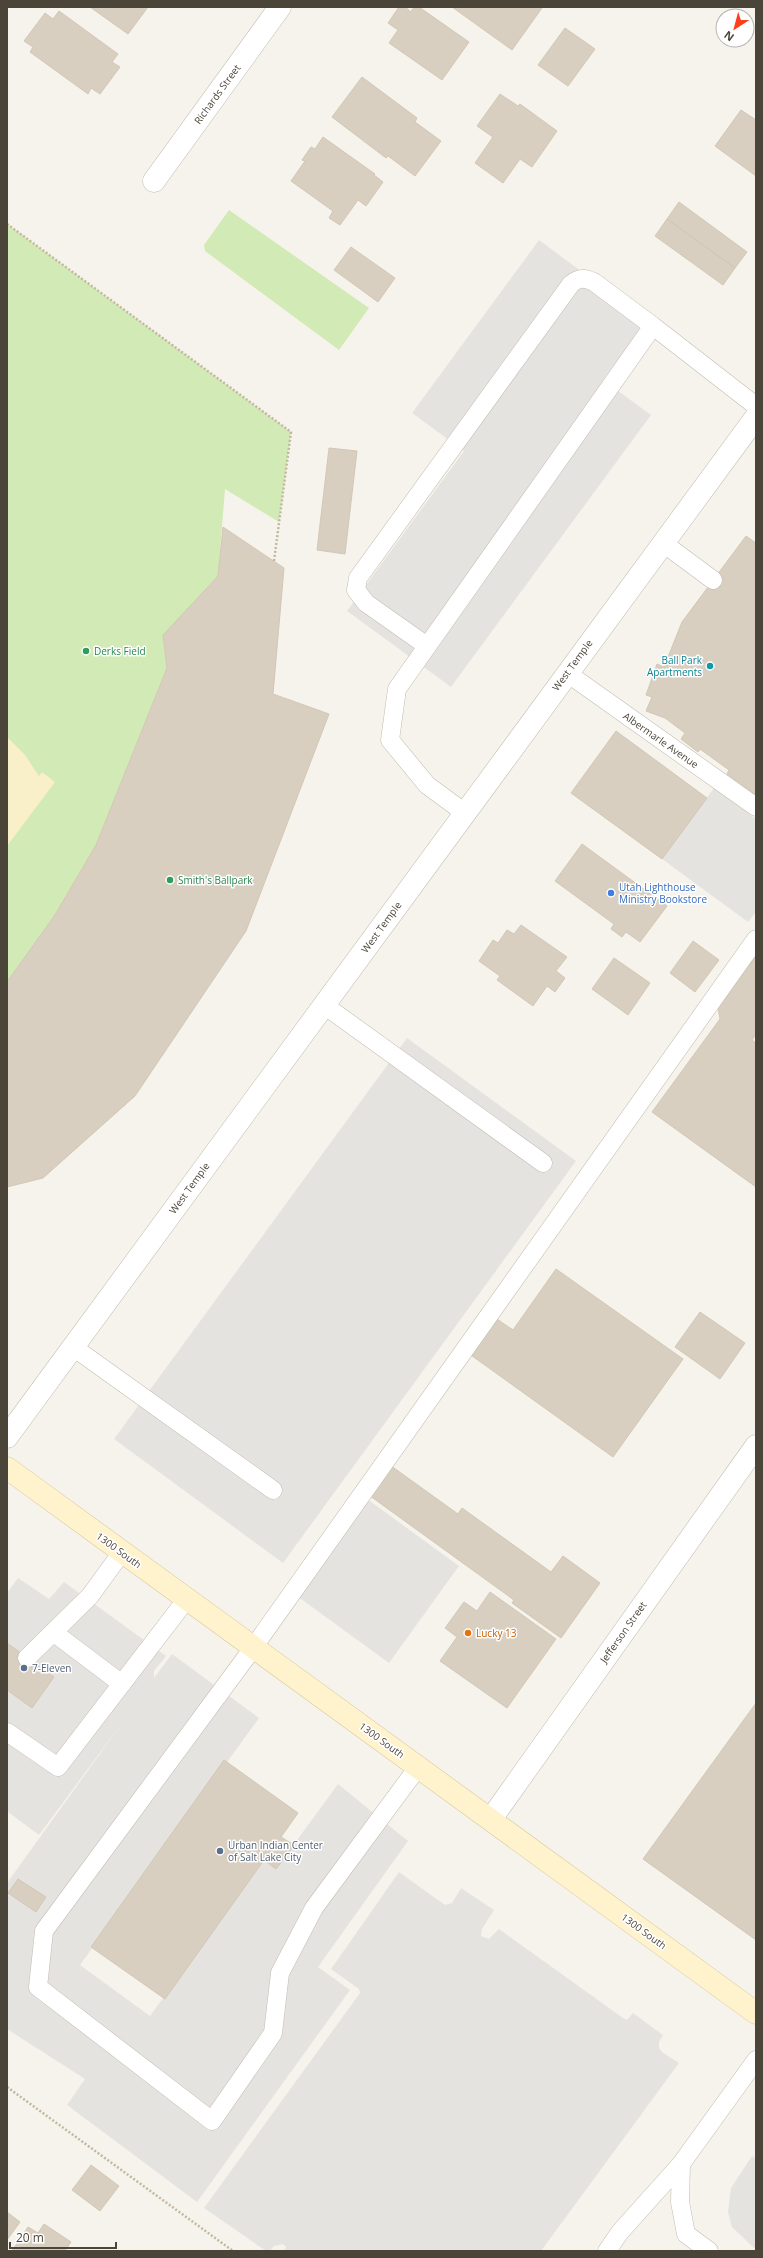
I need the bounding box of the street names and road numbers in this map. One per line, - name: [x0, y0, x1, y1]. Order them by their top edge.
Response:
- street label: Richards Street: [191, 61, 244, 127]
- street label: West Temple: [549, 636, 596, 694]
- street label: Albermarle Avenue: [620, 709, 702, 772]
- street label: West Temple: [358, 898, 405, 956]
- street label: West Temple: [166, 1159, 213, 1217]
- street label: 1300 South: [94, 1529, 144, 1571]
- street label: Jefferson Street: [596, 1598, 650, 1666]
- street label: 1300 South: [357, 1719, 407, 1761]
- street label: 1300 South: [619, 1910, 669, 1952]

